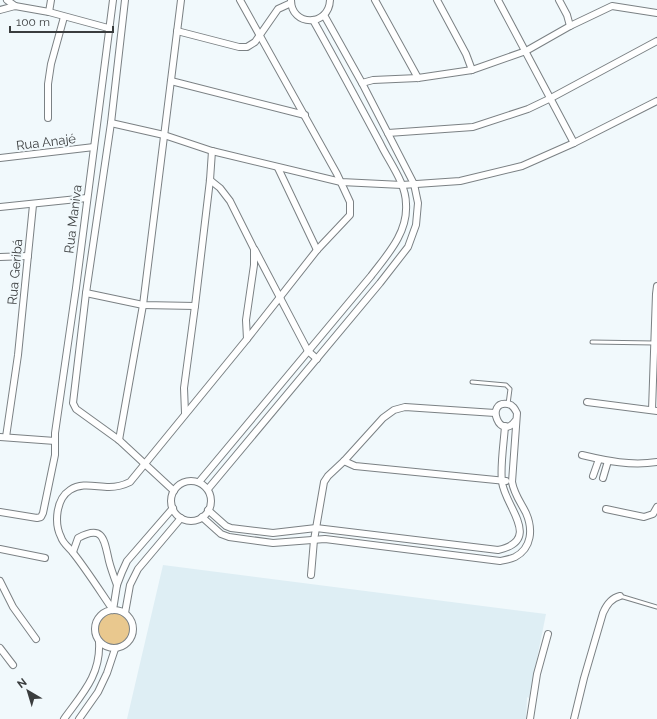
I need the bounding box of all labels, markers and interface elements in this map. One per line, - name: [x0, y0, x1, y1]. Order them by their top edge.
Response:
- scale bar: [10, 8, 113, 34]
- text: 100 m: [16, 15, 50, 29]
- street label: Rua Anajé: [15, 131, 77, 153]
- street label: Rua Maniva: [61, 184, 85, 254]
- street label: Rua Geribá: [5, 238, 25, 306]
- north arrow: [8, 671, 48, 711]
- text: N: [15, 676, 29, 691]

